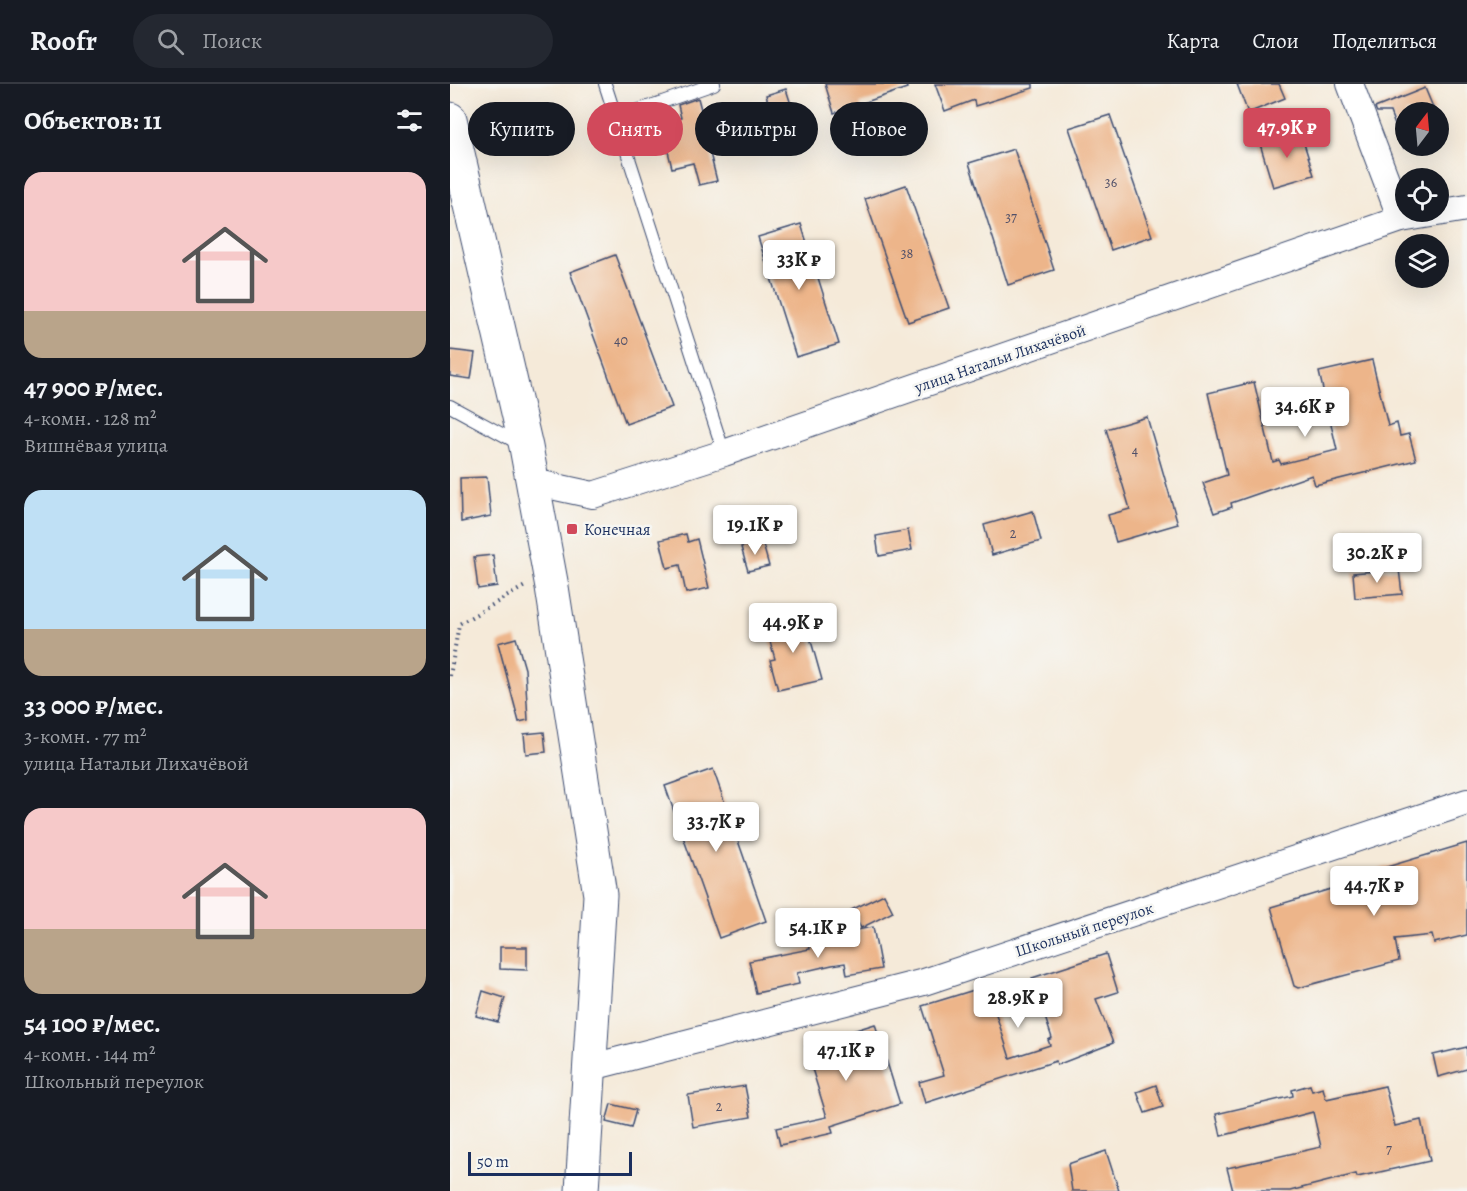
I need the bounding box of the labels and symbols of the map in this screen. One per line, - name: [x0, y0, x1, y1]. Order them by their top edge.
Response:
- north arrow: [1395, 102, 1449, 156]
- pin: 47.9K ₽: [1232, 108, 1342, 159]
- house number: 36: [1105, 173, 1117, 192]
- house number: 37: [1005, 208, 1017, 227]
- pin: 33K ₽: [757, 240, 841, 291]
- house number: 38: [901, 244, 914, 263]
- street label: улица Натальи Лихачёвой: [911, 319, 1089, 399]
- house number: 40: [614, 331, 628, 350]
- pin: 34.6K ₽: [1250, 387, 1360, 438]
- house number: 4: [1132, 441, 1138, 460]
- pin: 19.1K ₽: [700, 505, 810, 556]
- place label: Конечная: [584, 519, 651, 541]
- marker: Конечная: [565, 522, 579, 536]
- house number: 2: [1010, 524, 1017, 543]
- pin: 30.2K ₽: [1322, 533, 1432, 584]
- pin: 44.9K ₽: [738, 603, 848, 654]
- pin: 33.7K ₽: [661, 802, 771, 853]
- pin: 44.7K ₽: [1319, 866, 1429, 917]
- street label: Школьный переулок: [1012, 897, 1156, 963]
- pin: 54.1K ₽: [763, 908, 873, 959]
- pin: 28.9K ₽: [963, 978, 1073, 1029]
- pin: 47.1K ₽: [791, 1031, 901, 1082]
- house number: 2: [716, 1097, 723, 1116]
- house number: 7: [1386, 1140, 1392, 1159]
- scale bar: [468, 1149, 632, 1176]

